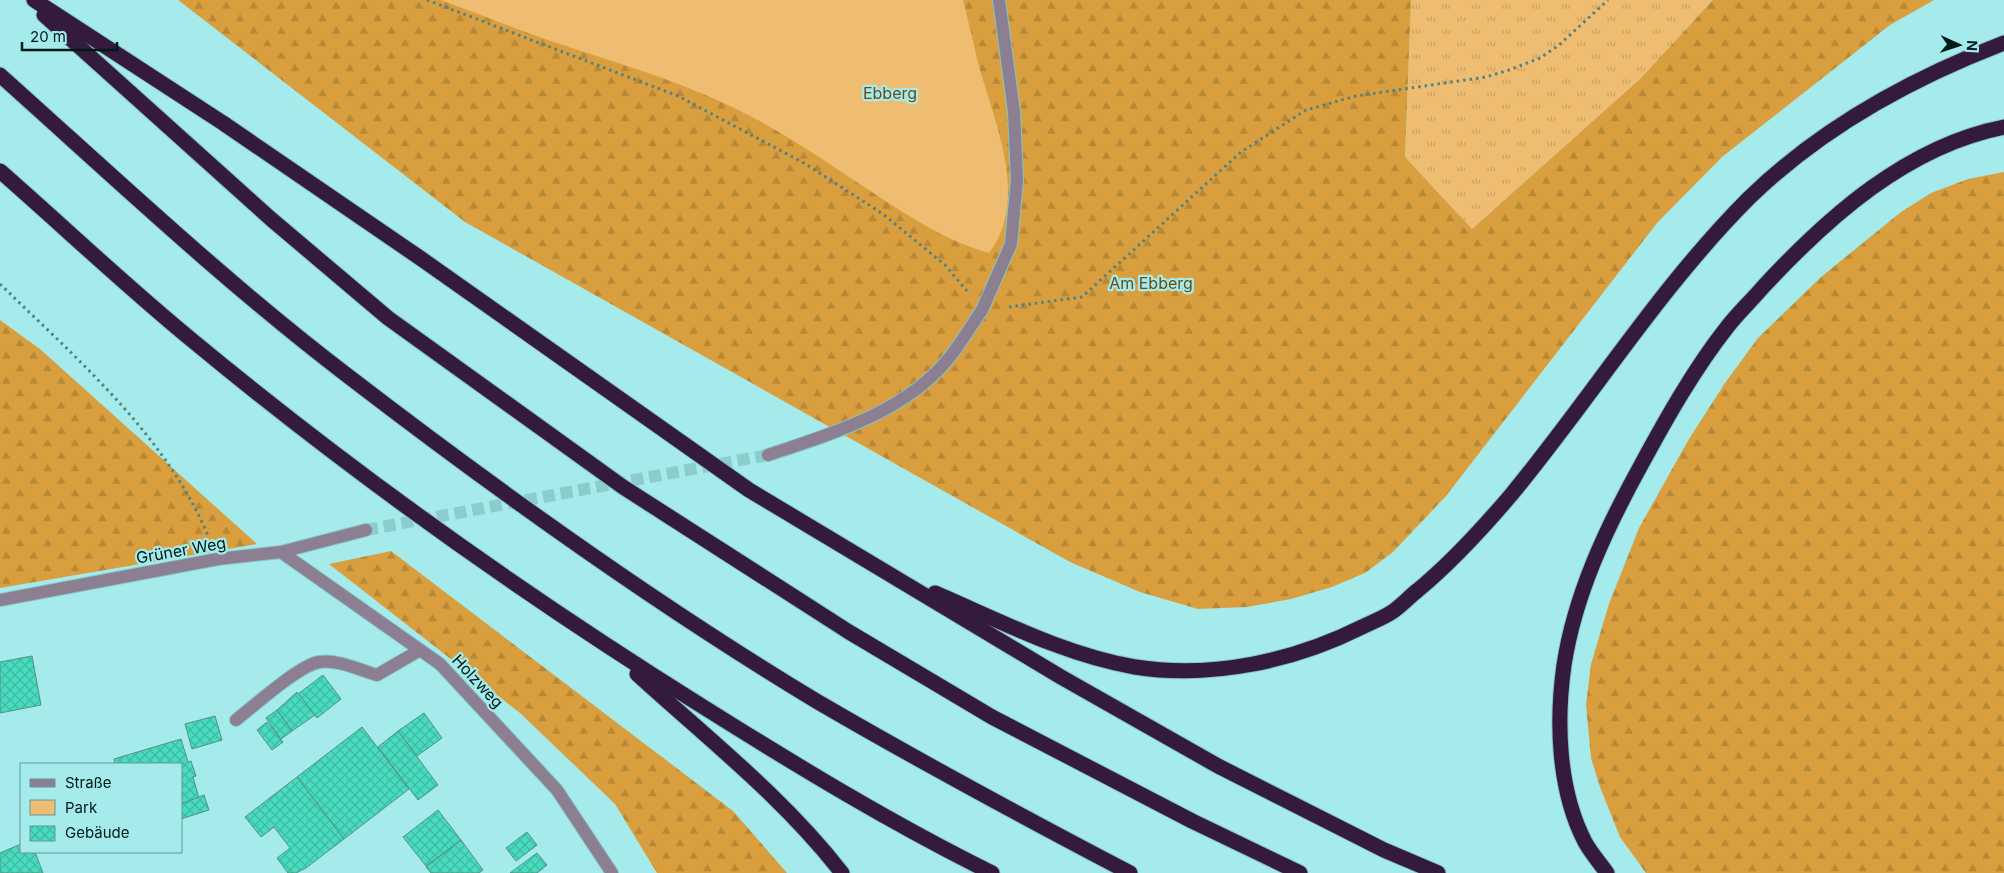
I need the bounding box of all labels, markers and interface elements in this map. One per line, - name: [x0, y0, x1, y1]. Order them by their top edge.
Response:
- scale bar: [22, 20, 118, 52]
- north arrow: [1934, 20, 1984, 70]
- text: 20 m: [30, 27, 66, 46]
- text: N: [1964, 40, 1981, 51]
- park label: Ebberg: [863, 83, 917, 103]
- park label: Am Ebberg: [1109, 273, 1193, 293]
- street label: Grüner Weg: [135, 532, 227, 568]
- street label: Holzweg: [448, 650, 508, 712]
- legend: [20, 763, 182, 853]
- text: Straße: [65, 773, 112, 792]
- text: Park: [65, 798, 98, 817]
- text: Gebäude: [65, 823, 130, 842]

